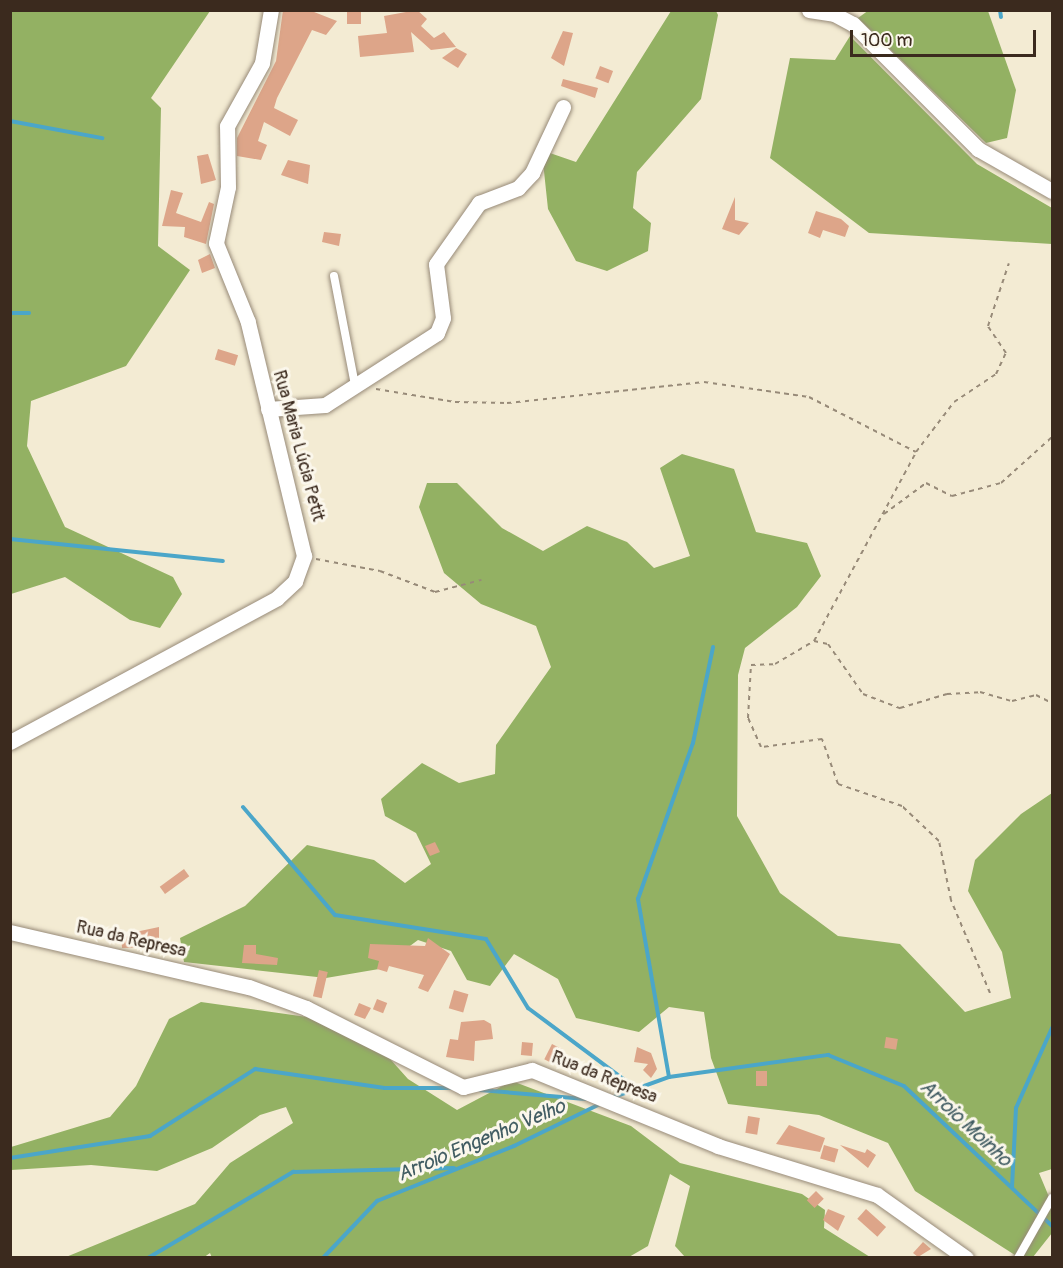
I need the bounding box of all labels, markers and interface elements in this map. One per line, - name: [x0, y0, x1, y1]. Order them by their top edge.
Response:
- scale bar: [853, 18, 1039, 56]
- text: 100 m: [861, 29, 913, 52]
- street label: Rua Maria Lúcia Petit: [267, 368, 329, 524]
- street label: Rua da Represa: [74, 917, 188, 963]
- street label: Rua da Represa: [548, 1047, 660, 1109]
- water label: Arroio Moinho: [915, 1075, 1017, 1171]
- water label: Arroio Engenho Velho: [393, 1094, 569, 1186]

